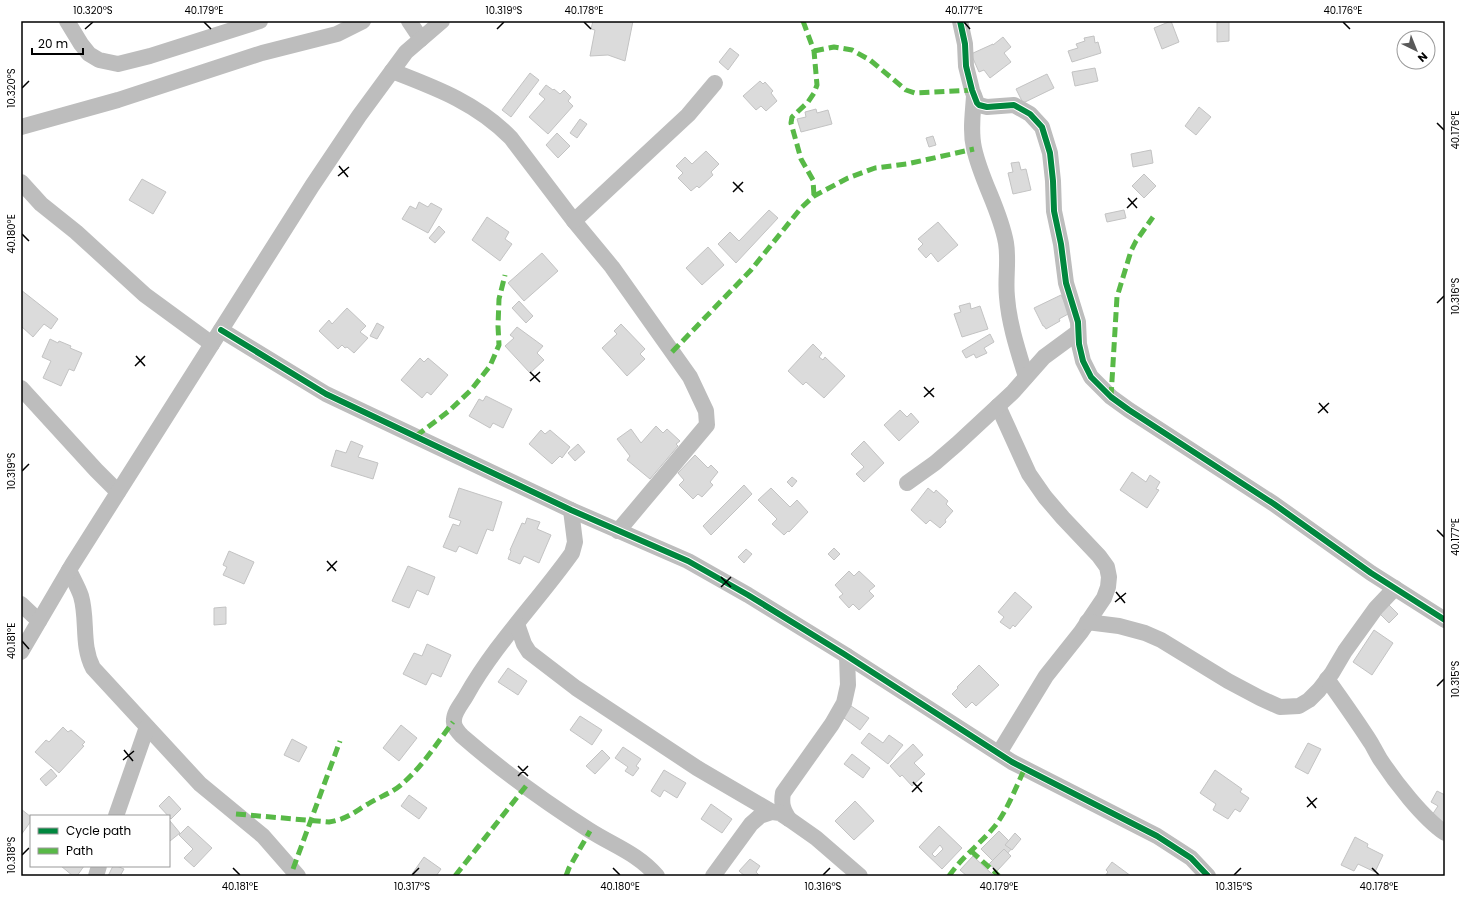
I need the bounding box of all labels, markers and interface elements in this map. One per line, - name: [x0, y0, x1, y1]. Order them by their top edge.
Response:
- text: 10.320°S: [73, 3, 113, 18]
- text: 40.179°E: [185, 3, 223, 18]
- text: 10.319°S: [486, 3, 523, 18]
- text: 40.178°E: [565, 3, 603, 18]
- text: 40.177°E: [945, 3, 983, 18]
- text: 40.176°E: [1324, 3, 1362, 18]
- scale bar: [32, 30, 83, 56]
- north arrow: [1396, 30, 1436, 70]
- text: 20 m: [38, 35, 68, 52]
- text: N: [1414, 49, 1431, 66]
- text: 10.320°S: [4, 68, 19, 108]
- text: 40.176°E: [1448, 111, 1463, 149]
- text: 40.180°E: [4, 214, 19, 254]
- text: 10.316°S: [1448, 277, 1463, 315]
- text: 10.319°S: [4, 452, 19, 489]
- text: 40.177°E: [1448, 518, 1463, 556]
- text: 40.181°E: [4, 623, 19, 659]
- text: 10.315°S: [1448, 660, 1463, 697]
- legend: [30, 815, 170, 867]
- text: Cycle path: [66, 822, 131, 839]
- text: 10.318°S: [4, 836, 19, 873]
- text: Path: [66, 842, 93, 859]
- text: 40.181°E: [222, 879, 258, 894]
- text: 10.317°S: [394, 879, 430, 894]
- text: 40.180°E: [600, 879, 640, 894]
- text: 10.316°S: [805, 879, 842, 894]
- text: 40.179°E: [980, 879, 1018, 894]
- text: 10.315°S: [1216, 879, 1253, 894]
- text: 40.178°E: [1360, 879, 1398, 894]

